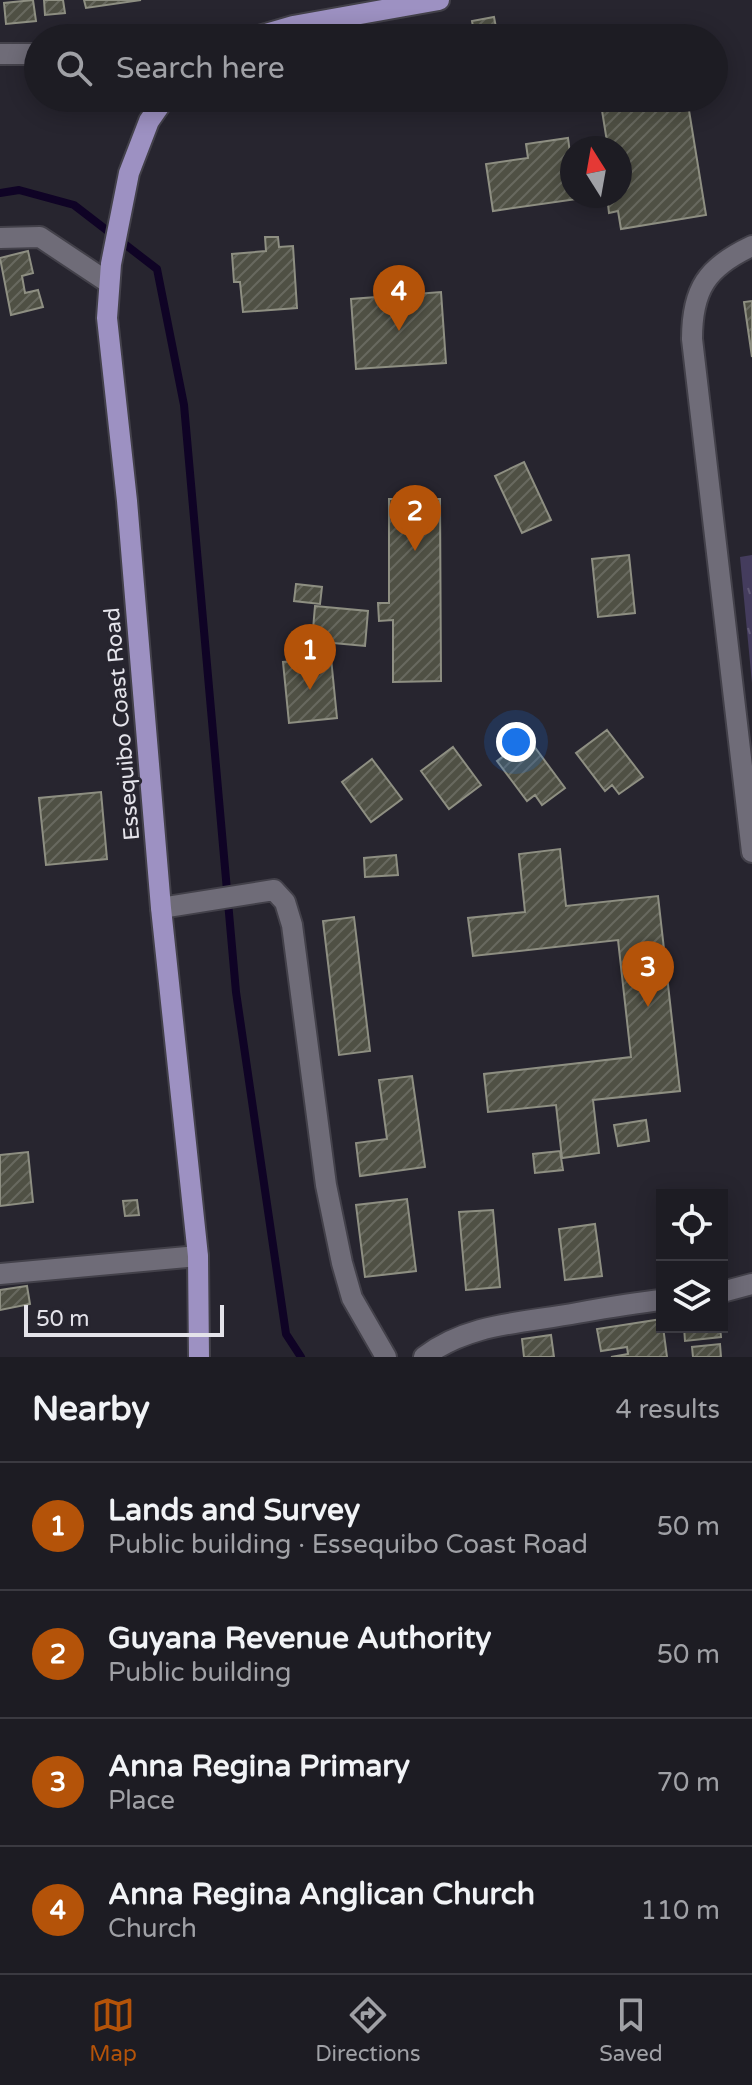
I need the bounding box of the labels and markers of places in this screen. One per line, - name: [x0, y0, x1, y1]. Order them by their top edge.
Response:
- pin: 4: [373, 265, 425, 331]
- pin: 2: [389, 485, 441, 551]
- pin: 1: [284, 624, 336, 690]
- pin: 3: [622, 941, 674, 1007]

